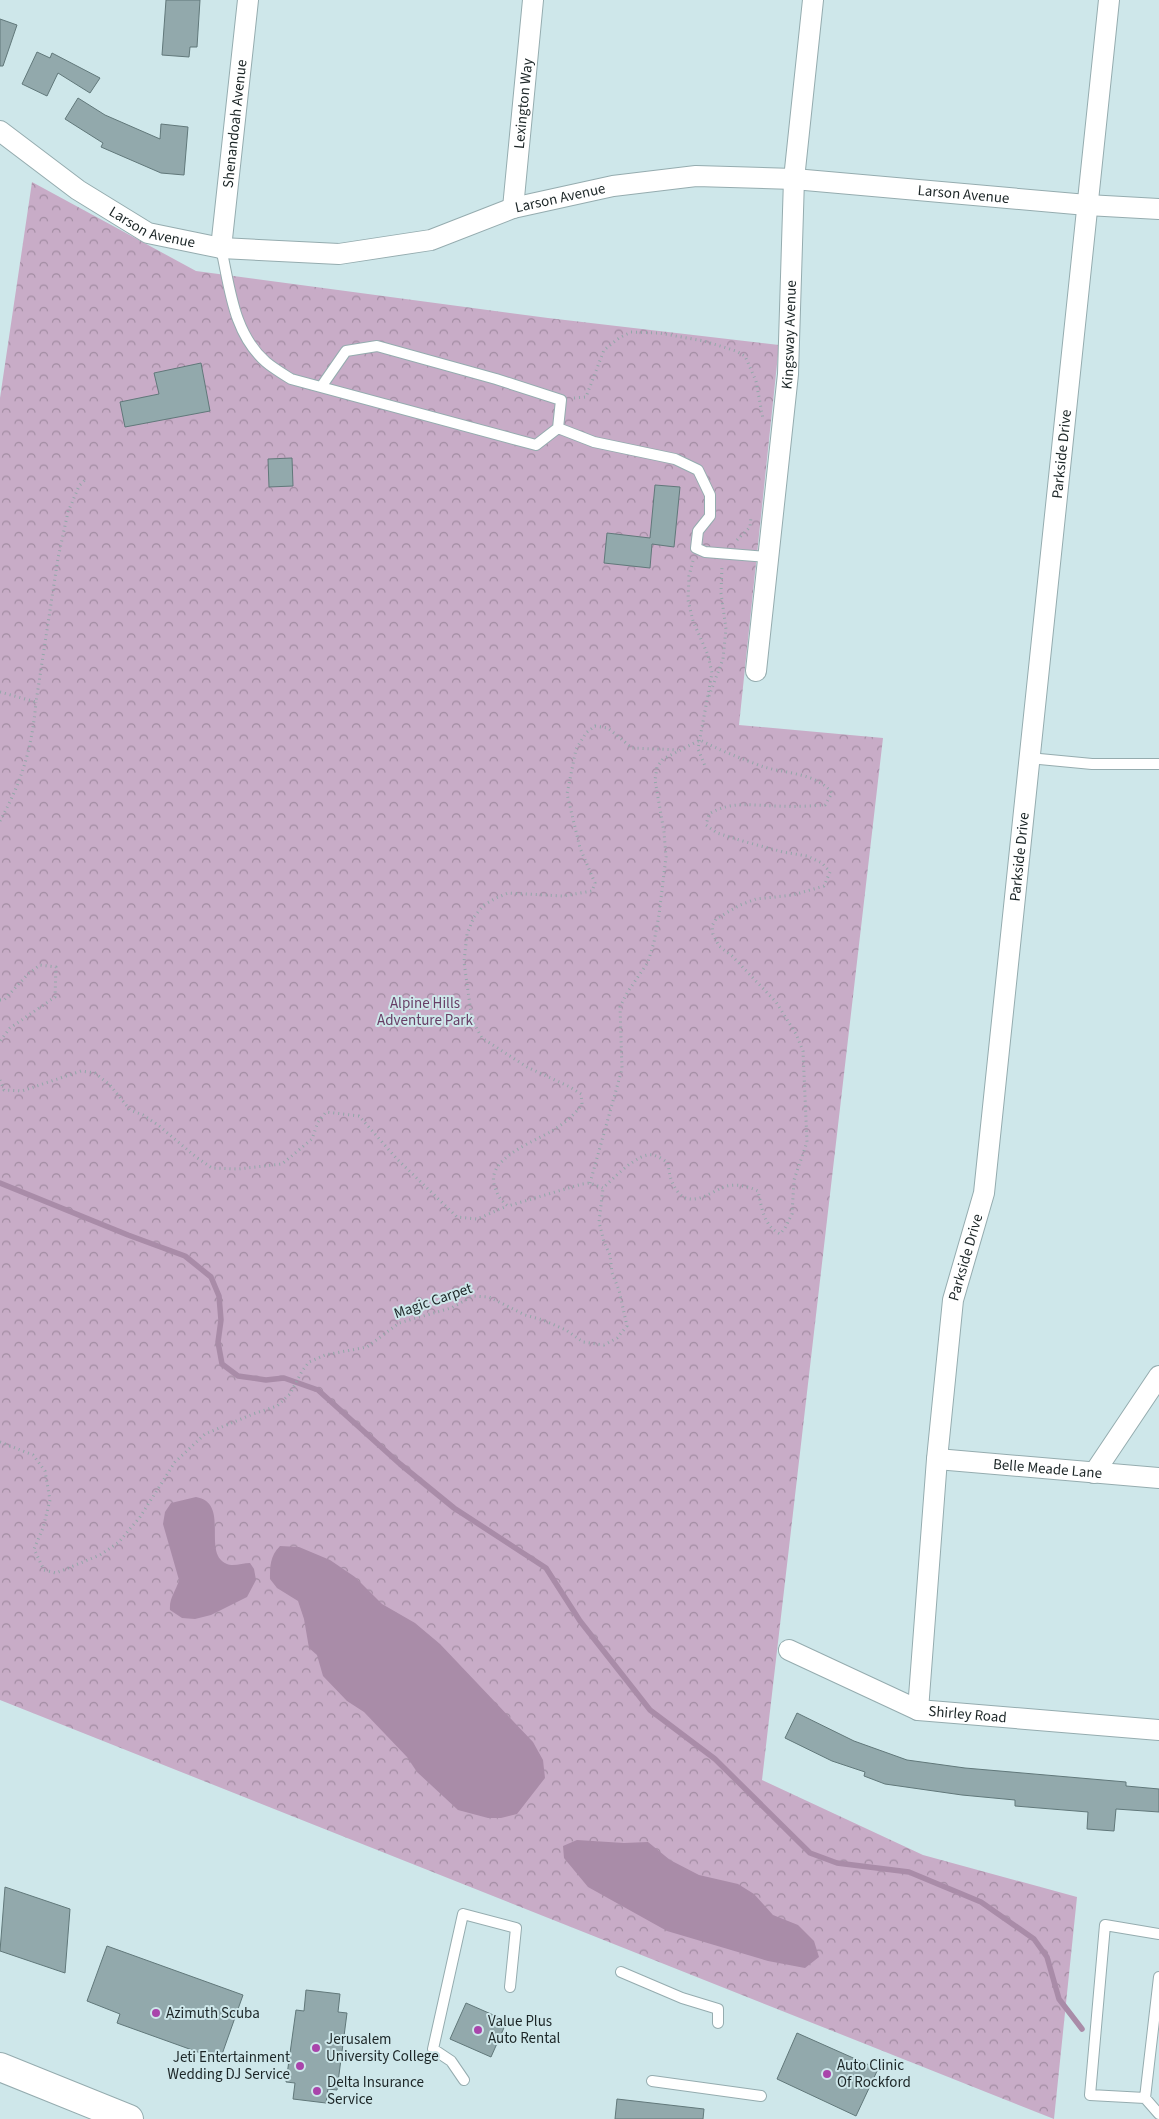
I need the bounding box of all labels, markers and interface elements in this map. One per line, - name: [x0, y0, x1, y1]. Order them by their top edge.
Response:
- street label: Lexington Way: [508, 57, 538, 150]
- street label: Shenandoah Avenue: [217, 59, 252, 189]
- street label: Larson Avenue: [513, 177, 607, 218]
- street label: Larson Avenue: [917, 180, 1010, 209]
- street label: Larson Avenue: [105, 201, 197, 253]
- street label: Kingsway Avenue: [776, 280, 801, 390]
- street label: Parkside Drive: [1046, 408, 1077, 500]
- street label: Parkside Drive: [1004, 811, 1034, 902]
- park label: Alpine Hills Adventure Park: [377, 993, 473, 1031]
- street label: Parkside Drive: [943, 1211, 988, 1303]
- street label: Magic Carpet: [391, 1278, 475, 1324]
- street label: Belle Meade Lane: [992, 1453, 1103, 1484]
- street label: Shirley Road: [927, 1700, 1008, 1728]
- place label: Azimuth Scuba: [166, 2003, 260, 2024]
- marker: Azimuth Scuba: [150, 2007, 162, 2019]
- place label: Value Plus Auto Rental: [488, 2011, 561, 2049]
- marker: Value Plus Auto Rental: [472, 2024, 484, 2036]
- place label: Jerusalem University College: [326, 2029, 439, 2067]
- marker: Jerusalem University College: [310, 2042, 322, 2054]
- place label: Jeti Entertainment Wedding DJ Service: [167, 2047, 290, 2085]
- place label: Auto Clinic Of Rockford: [837, 2055, 911, 2093]
- marker: Jeti Entertainment Wedding DJ Service: [294, 2060, 306, 2072]
- marker: Auto Clinic Of Rockford: [821, 2068, 833, 2080]
- place label: Delta Insurance Service: [327, 2072, 424, 2110]
- marker: Delta Insurance Service: [311, 2085, 323, 2097]

